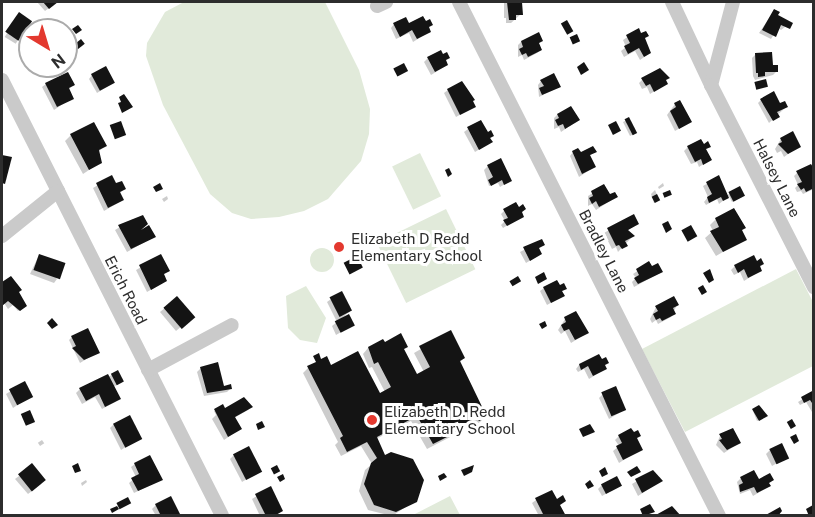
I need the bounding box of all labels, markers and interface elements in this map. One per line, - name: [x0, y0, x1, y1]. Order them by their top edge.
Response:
- north arrow: [18, 18, 78, 78]
- text: N: [47, 50, 69, 72]
- street label: Halsey Lane: [750, 136, 804, 220]
- street label: Bradley Lane: [575, 206, 633, 296]
- place label: Elizabeth D Redd Elementary School: [351, 229, 483, 264]
- marker: Elizabeth D Redd Elementary School: [332, 240, 346, 254]
- street label: Erich Road: [101, 253, 151, 327]
- place label: Elizabeth D. Redd Elementary School: [384, 402, 516, 437]
- marker: Elizabeth D. Redd Elementary School: [365, 413, 379, 427]

